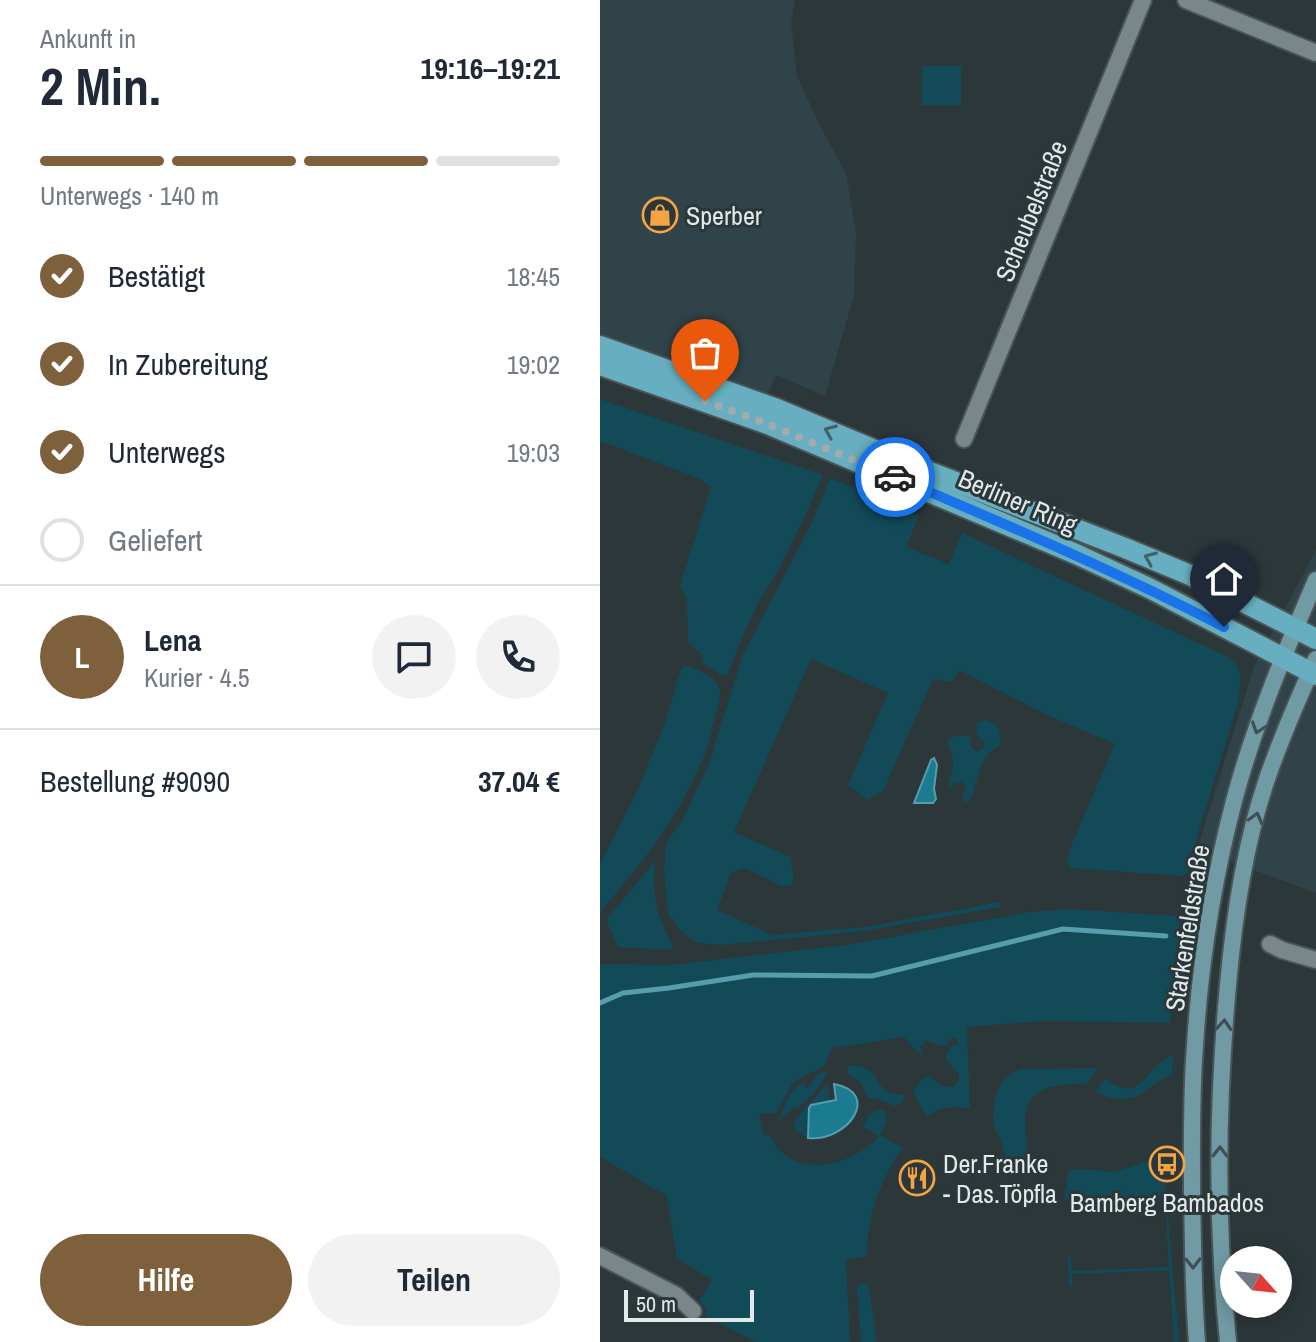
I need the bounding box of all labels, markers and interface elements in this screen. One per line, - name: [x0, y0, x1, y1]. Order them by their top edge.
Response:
- text: Ankunft in: [40, 21, 136, 56]
- text: 19:16–19:21: [421, 48, 560, 88]
- text: 2 Min.: [40, 51, 161, 121]
- street label: Scheubelstraße: [987, 135, 1075, 287]
- text: Unterwegs · 140 m: [40, 178, 219, 213]
- shop icon: Sperber: [641, 196, 679, 234]
- place label: Sperber: [686, 198, 762, 233]
- icon: check: [40, 254, 84, 298]
- text: Bestätigt: [108, 256, 205, 296]
- text: 18:45: [507, 259, 560, 294]
- pin: [671, 319, 739, 401]
- icon: bag: [683, 331, 727, 375]
- icon: check: [40, 342, 84, 386]
- text: In Zubereitung: [108, 344, 268, 384]
- text: 19:02: [507, 347, 560, 382]
- one-way arrow: [824, 425, 838, 441]
- icon: check: [40, 430, 84, 474]
- text: Unterwegs: [108, 432, 226, 472]
- text: 19:03: [507, 435, 560, 470]
- courier: [855, 437, 935, 517]
- icon: car: [873, 455, 917, 499]
- street label: Berliner Ring: [953, 460, 1083, 542]
- text: Geliefert: [108, 520, 202, 560]
- pin: [1190, 545, 1258, 627]
- one-way arrow: [1144, 551, 1158, 568]
- icon: home: [1202, 557, 1246, 601]
- button: chat: [372, 615, 456, 699]
- button: phone: [476, 615, 560, 699]
- text: Lena: [144, 620, 201, 660]
- text: L: [74, 637, 90, 677]
- text: Kurier · 4.5: [144, 660, 249, 695]
- one-way arrow: [1251, 720, 1267, 734]
- text: Bestellung #9090: [40, 761, 230, 801]
- text: 37.04 €: [478, 761, 560, 801]
- one-way arrow: [1247, 811, 1264, 825]
- street label: Starkenfeldstraße: [1157, 842, 1217, 1014]
- one-way arrow: [1215, 1019, 1232, 1032]
- bus stop icon: Bamberg Bambados: [1148, 1145, 1186, 1183]
- one-way arrow: [1211, 1145, 1229, 1158]
- place label: Der.Franke - Das.Töpfla: [943, 1146, 1057, 1211]
- restaurant icon: Der.Franke - Das.Töpfla: [898, 1159, 936, 1197]
- place label: Bamberg Bambados: [1070, 1185, 1264, 1220]
- button: Hilfe: [40, 1234, 292, 1326]
- button: Teilen: [308, 1234, 560, 1326]
- north arrow: [1220, 1246, 1292, 1318]
- map controls: [1220, 1246, 1292, 1318]
- one-way arrow: [1184, 1257, 1202, 1270]
- scale bar: [624, 1286, 754, 1322]
- text: 50 m: [636, 1289, 676, 1319]

